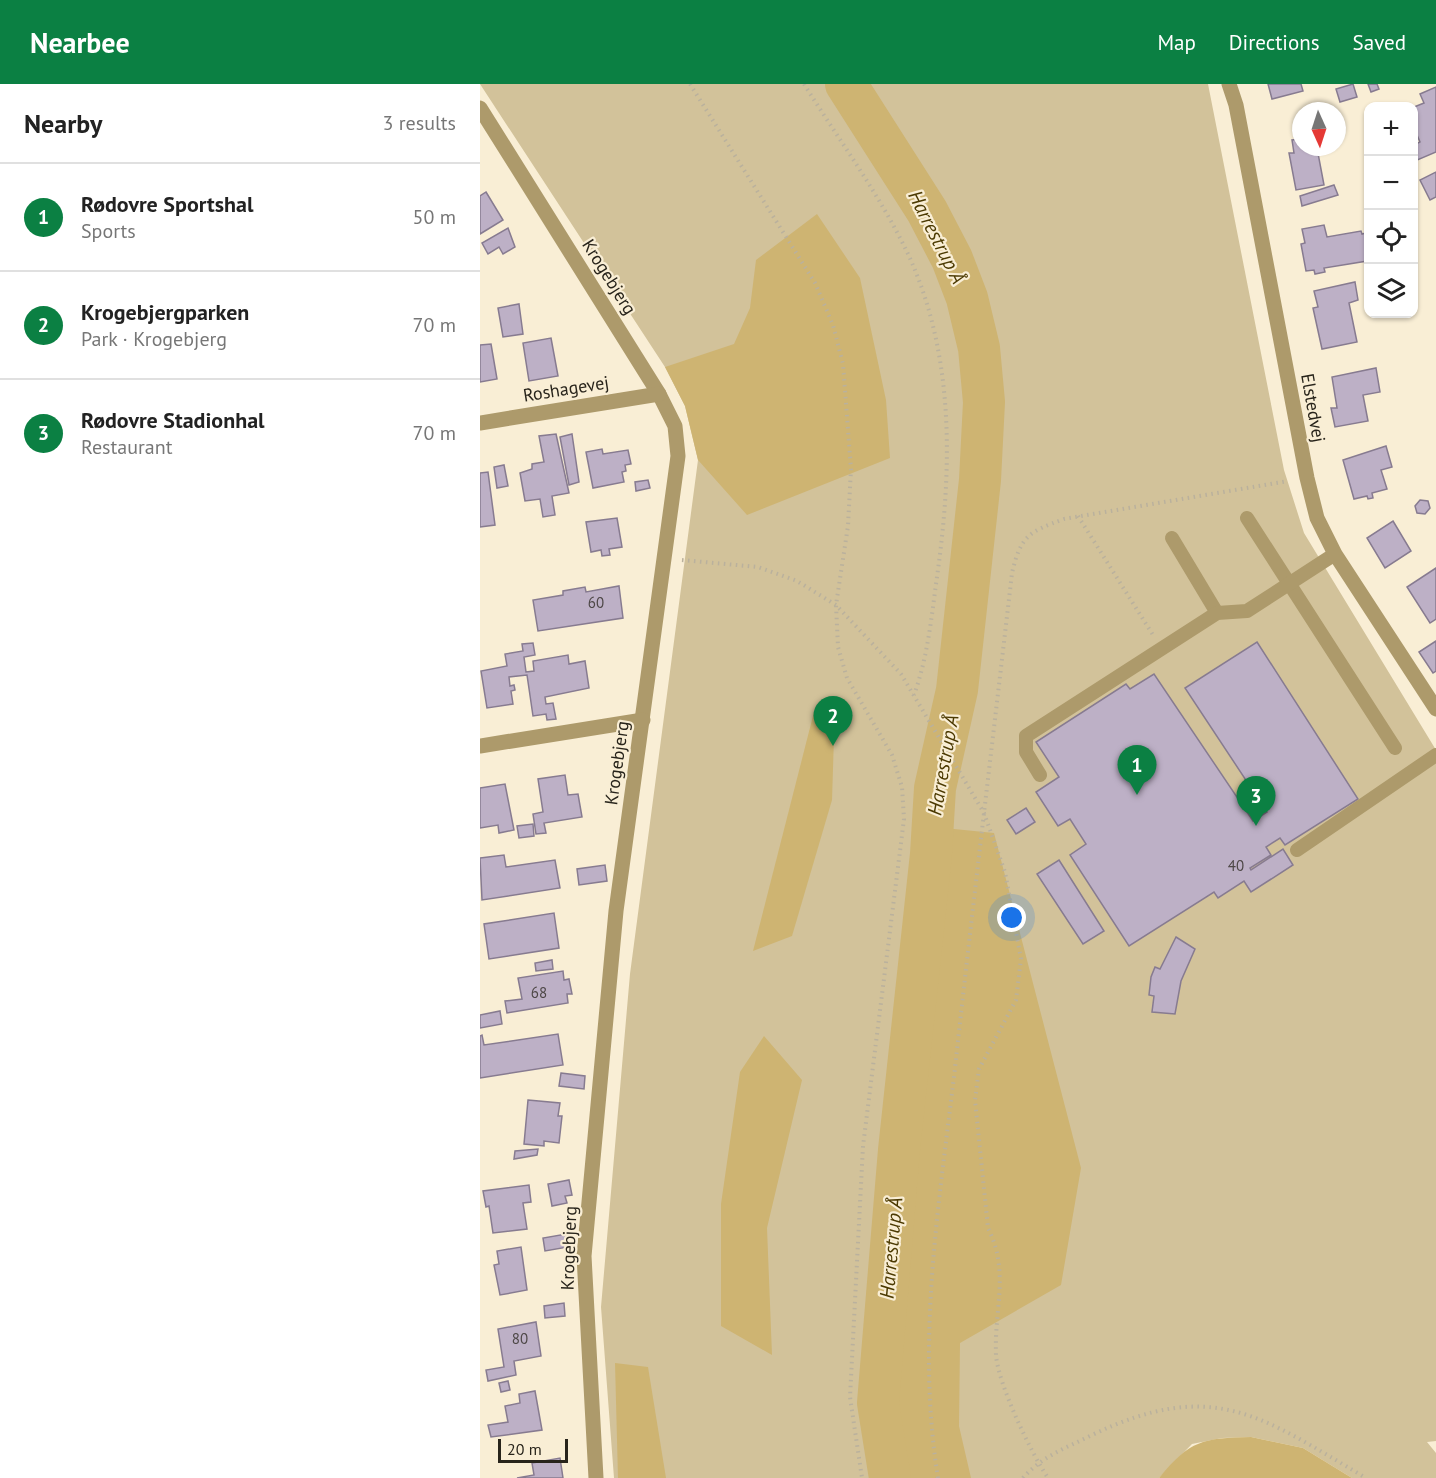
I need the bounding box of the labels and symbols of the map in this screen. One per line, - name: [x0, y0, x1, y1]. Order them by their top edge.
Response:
- north arrow: [1292, 102, 1346, 156]
- water label: Harrestrup Å: [902, 186, 972, 288]
- street label: Krogebjerg: [577, 235, 642, 319]
- street label: Roshagevej: [521, 370, 611, 407]
- street label: Elstedvej: [1296, 372, 1331, 444]
- house number: 60: [588, 593, 604, 612]
- pin: 2: [814, 696, 852, 746]
- water label: Harrestrup Å: [921, 713, 965, 817]
- street label: Krogebjerg: [599, 719, 634, 806]
- pin: 1: [1118, 746, 1156, 795]
- pin: 3: [1236, 776, 1276, 826]
- house number: 40: [1228, 856, 1244, 875]
- your location: [997, 903, 1026, 932]
- house number: 68: [531, 983, 547, 1002]
- water label: Harrestrup Å: [874, 1196, 908, 1300]
- street label: Krogebjerg: [556, 1205, 581, 1291]
- house number: 80: [512, 1329, 528, 1348]
- scale bar: [498, 1436, 568, 1464]

